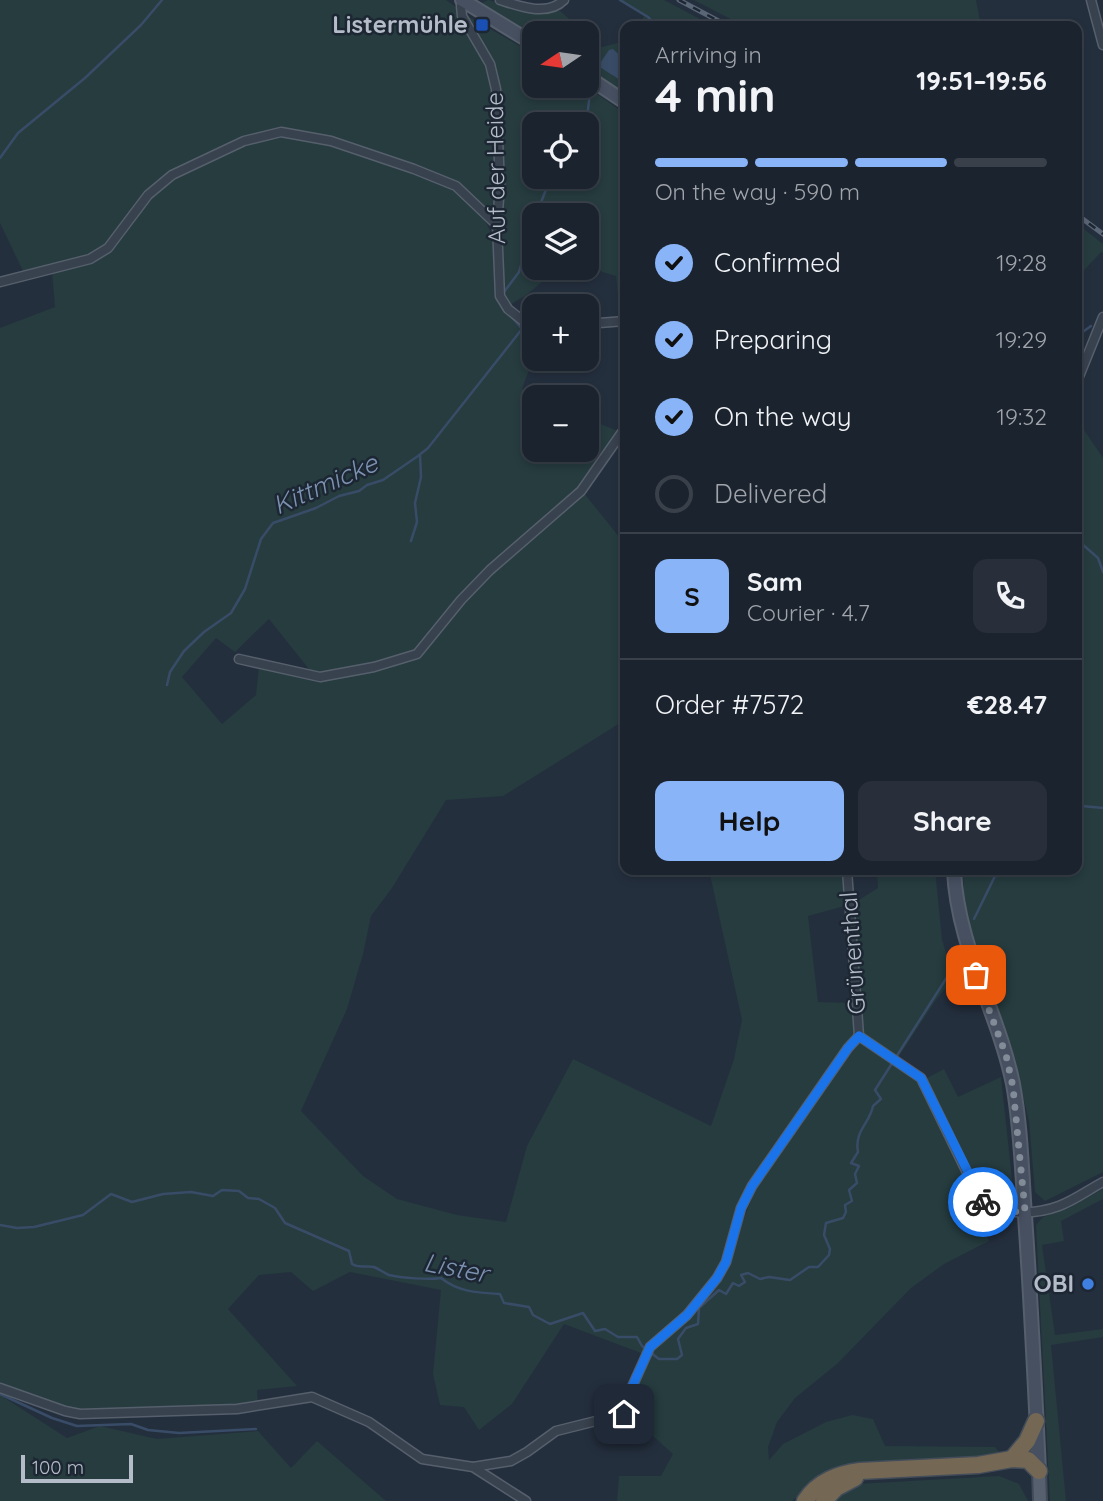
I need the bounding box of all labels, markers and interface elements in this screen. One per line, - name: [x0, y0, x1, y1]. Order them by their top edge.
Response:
- place label: Listermühle: [332, 9, 468, 39]
- marker: Listermühle: [474, 17, 490, 33]
- north arrow: [522, 21, 598, 98]
- map controls: [522, 21, 599, 462]
- text: Arriving in: [655, 40, 762, 69]
- text: 19:51–19:56: [916, 64, 1047, 97]
- text: 4 min: [655, 66, 776, 124]
- street label: Auf der Heide: [479, 92, 511, 244]
- button: locate: [522, 112, 599, 189]
- text: On the way · 590 m: [655, 177, 860, 206]
- button: layers: [522, 203, 599, 280]
- icon: check: [655, 244, 693, 282]
- text: Confirmed: [714, 246, 841, 279]
- text: 19:28: [996, 248, 1047, 277]
- button: +: [522, 294, 599, 371]
- icon: check: [655, 321, 693, 359]
- text: Preparing: [714, 323, 832, 356]
- text: 19:29: [996, 325, 1047, 354]
- button: −: [522, 385, 599, 462]
- icon: check: [655, 398, 693, 436]
- text: On the way: [714, 400, 852, 433]
- text: 19:32: [997, 402, 1047, 431]
- water label: Kittmicke: [267, 445, 384, 521]
- text: Delivered: [714, 477, 827, 510]
- button: phone: [973, 559, 1047, 633]
- text: Sam: [747, 565, 803, 598]
- text: S: [684, 580, 700, 613]
- text: Courier · 4.7: [747, 598, 870, 627]
- text: Order #7572: [655, 688, 804, 721]
- text: €28.47: [967, 688, 1047, 721]
- button: Help: [655, 781, 844, 861]
- button: Share: [858, 781, 1047, 861]
- street label: Grünenthal: [833, 891, 871, 1015]
- pin: [946, 945, 1006, 1005]
- icon: bag: [957, 956, 995, 994]
- courier: [948, 1167, 1018, 1237]
- icon: bike: [964, 1183, 1002, 1221]
- water label: Lister: [421, 1245, 494, 1290]
- place label: OBI: [1033, 1268, 1074, 1298]
- marker: OBI: [1080, 1276, 1096, 1292]
- pin: [594, 1384, 654, 1444]
- icon: home: [605, 1395, 643, 1433]
- scale bar: [21, 1452, 133, 1484]
- text: 100 m: [32, 1455, 84, 1479]

